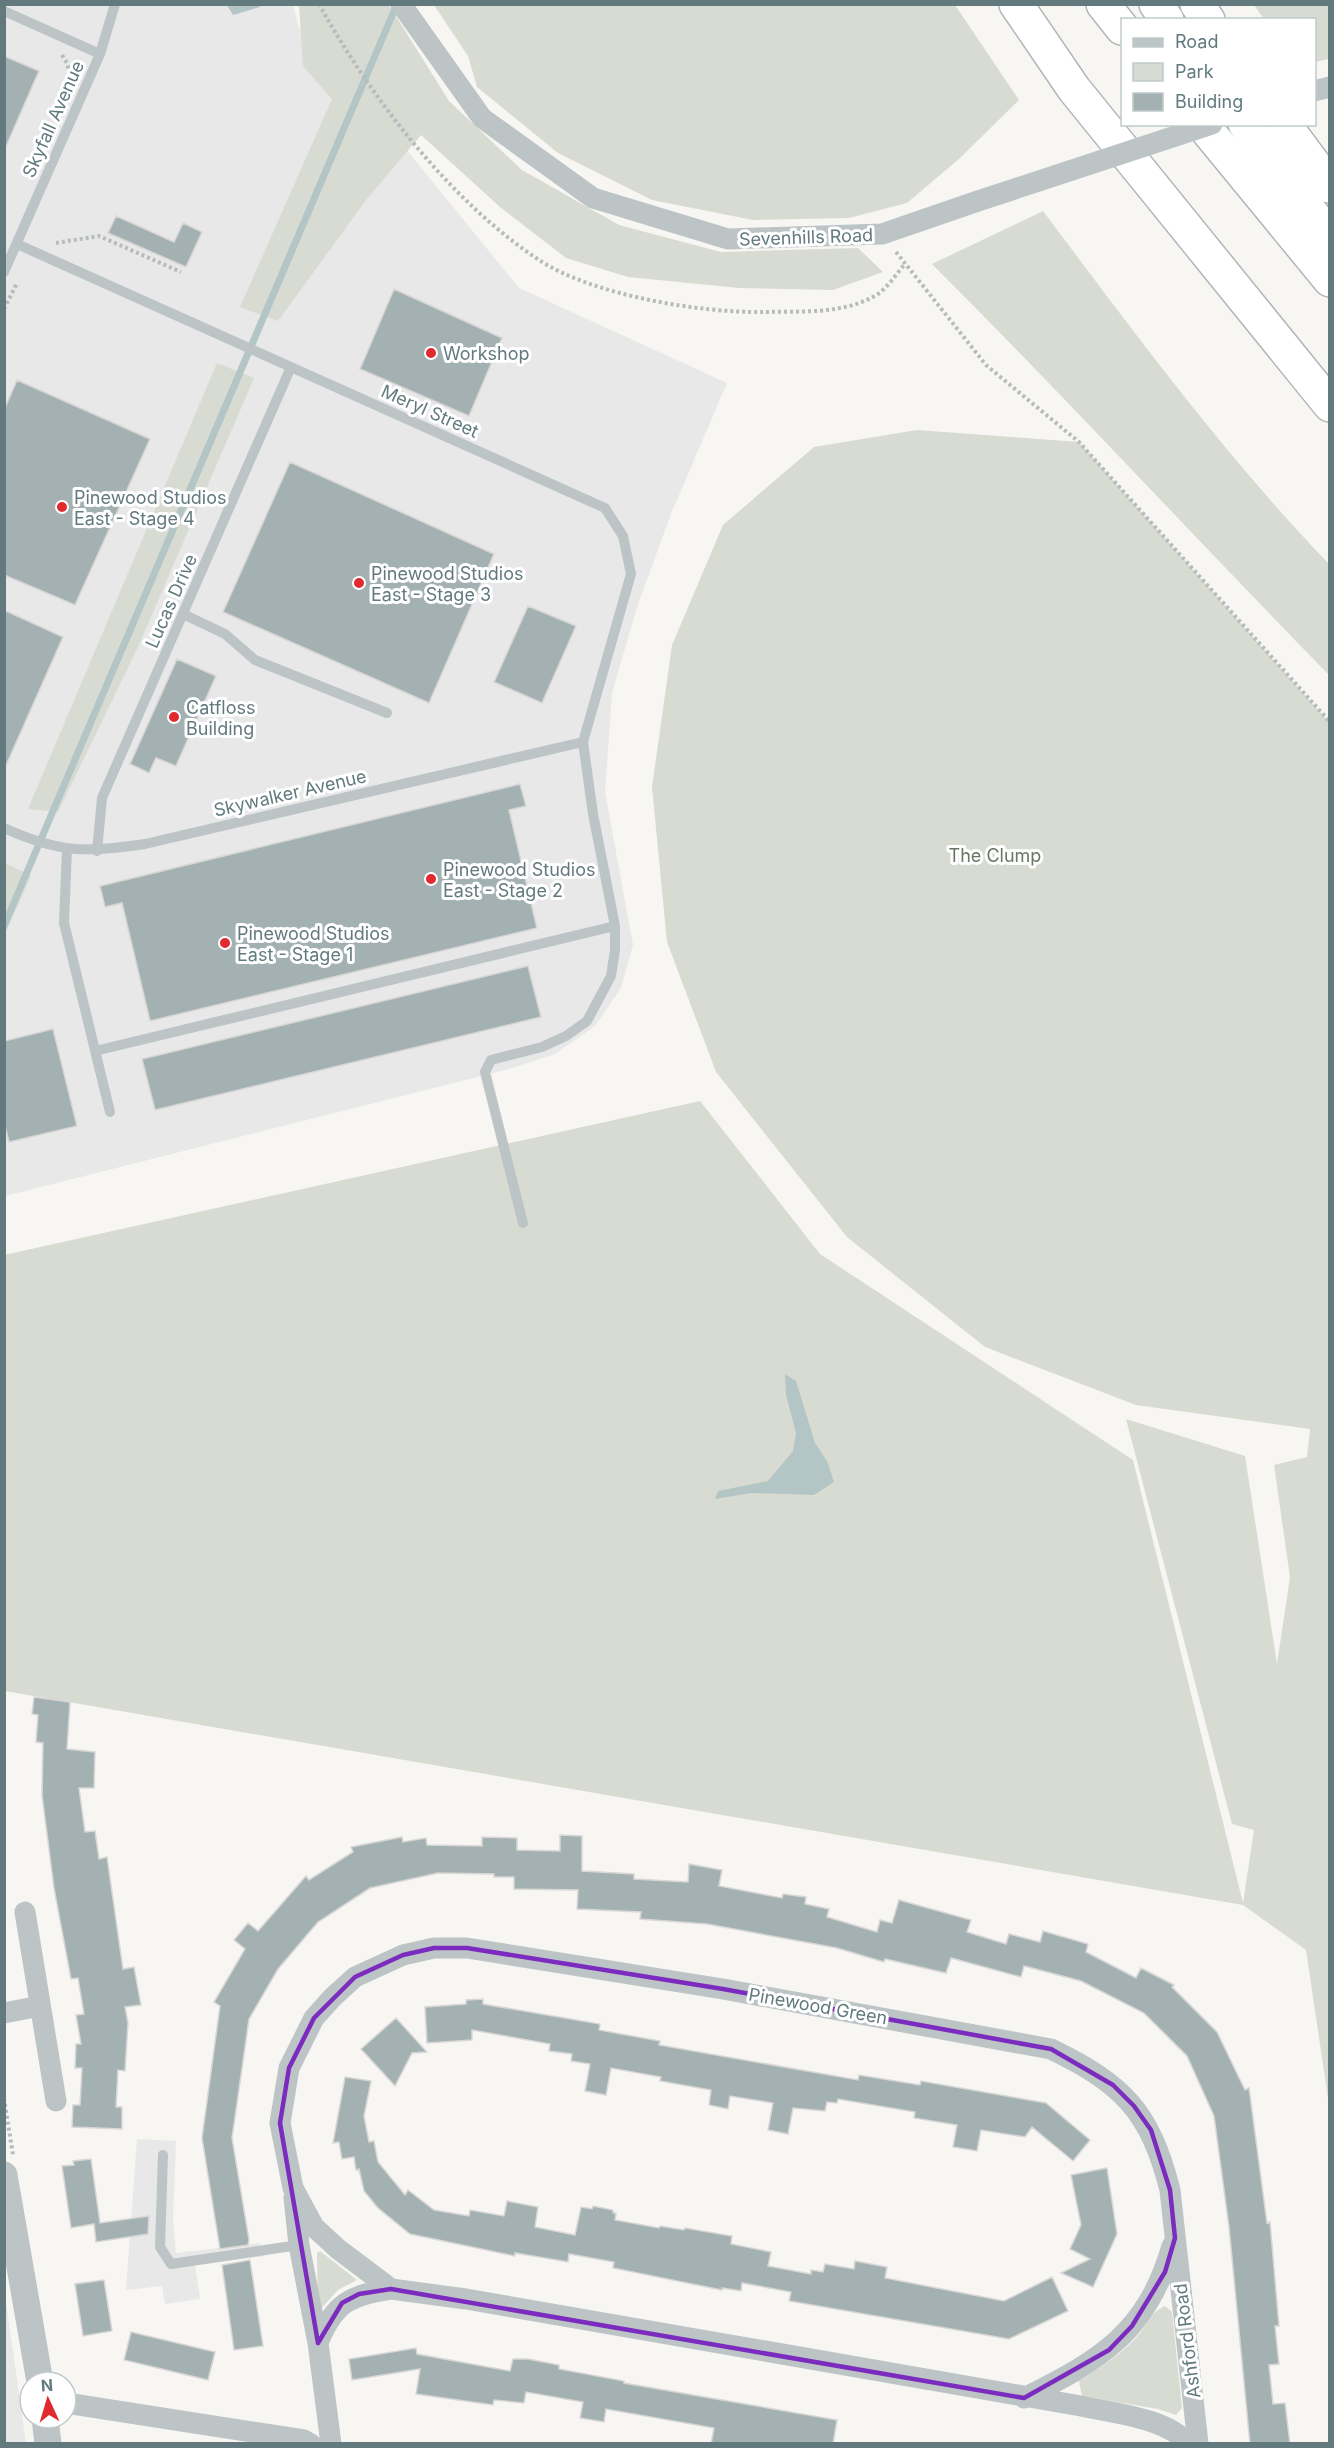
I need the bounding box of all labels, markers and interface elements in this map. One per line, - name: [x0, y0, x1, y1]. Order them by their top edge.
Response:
- legend: [1121, 18, 1316, 126]
- text: Road: [1175, 31, 1218, 52]
- street label: Skyfall Avenue: [18, 57, 88, 181]
- text: Park: [1175, 61, 1214, 82]
- text: Building: [1175, 91, 1243, 112]
- street label: Sevenhills Road: [739, 224, 873, 250]
- place label: Workshop: [443, 343, 530, 364]
- marker: Workshop: [424, 346, 438, 360]
- street label: Meryl Street: [378, 380, 482, 442]
- place label: Pinewood Studios East - Stage 4: [74, 487, 227, 529]
- marker: Pinewood Studios East - Stage 4: [55, 500, 69, 514]
- street label: Lucas Drive: [141, 551, 201, 651]
- place label: Pinewood Studios East - Stage 3: [371, 563, 524, 605]
- marker: Pinewood Studios East - Stage 3: [352, 576, 366, 590]
- place label: Catfloss Building: [186, 697, 256, 739]
- marker: Catfloss Building: [167, 710, 181, 724]
- street label: Skywalker Avenue: [212, 765, 368, 821]
- park label: The Clump: [949, 845, 1041, 866]
- place label: Pinewood Studios East - Stage 2: [443, 859, 596, 901]
- marker: Pinewood Studios East - Stage 2: [424, 872, 438, 886]
- place label: Pinewood Studios East - Stage 1: [237, 923, 390, 965]
- marker: Pinewood Studios East - Stage 1: [218, 936, 232, 950]
- street label: Pinewood Green: [747, 1983, 889, 2029]
- street label: Ashford Road: [1170, 2282, 1204, 2400]
- north arrow: [18, 2370, 78, 2430]
- text: N: [40, 2375, 54, 2395]

